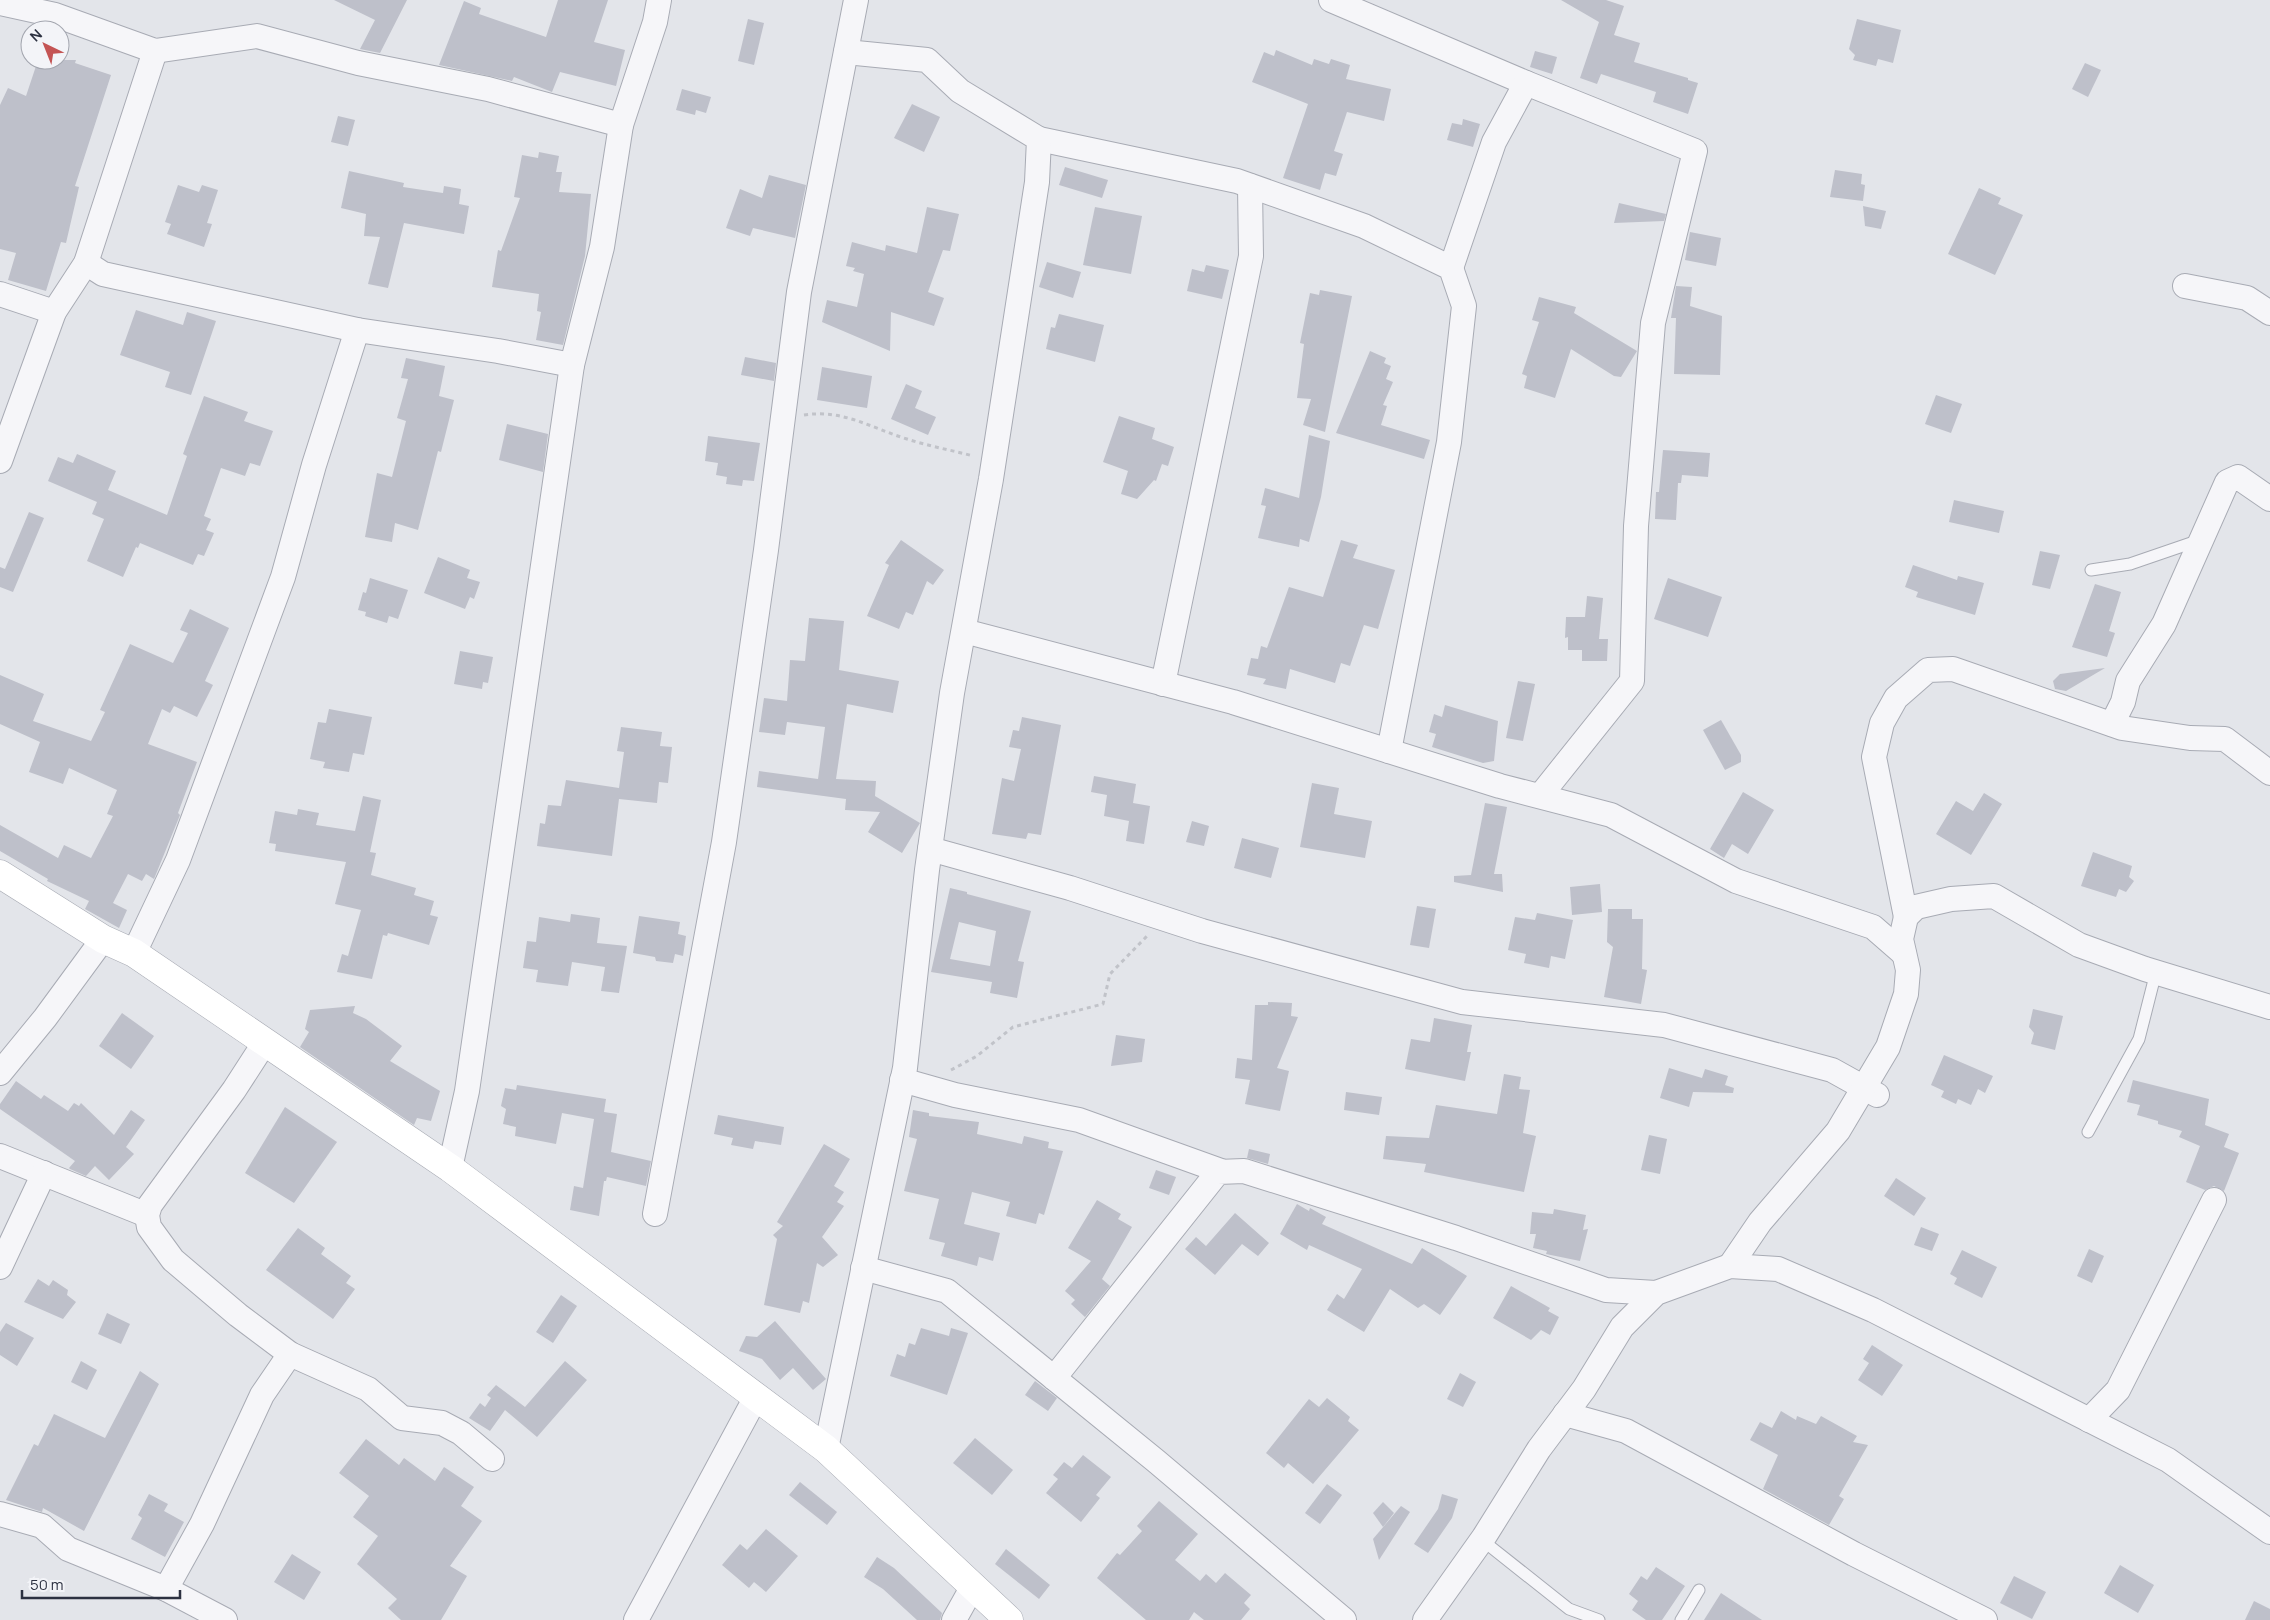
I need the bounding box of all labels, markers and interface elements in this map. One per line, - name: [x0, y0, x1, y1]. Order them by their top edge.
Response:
- north arrow: [20, 20, 70, 70]
- text: N: [26, 25, 46, 46]
- scale bar: [22, 1568, 180, 1600]
- text: 50 m: [30, 1574, 64, 1595]

